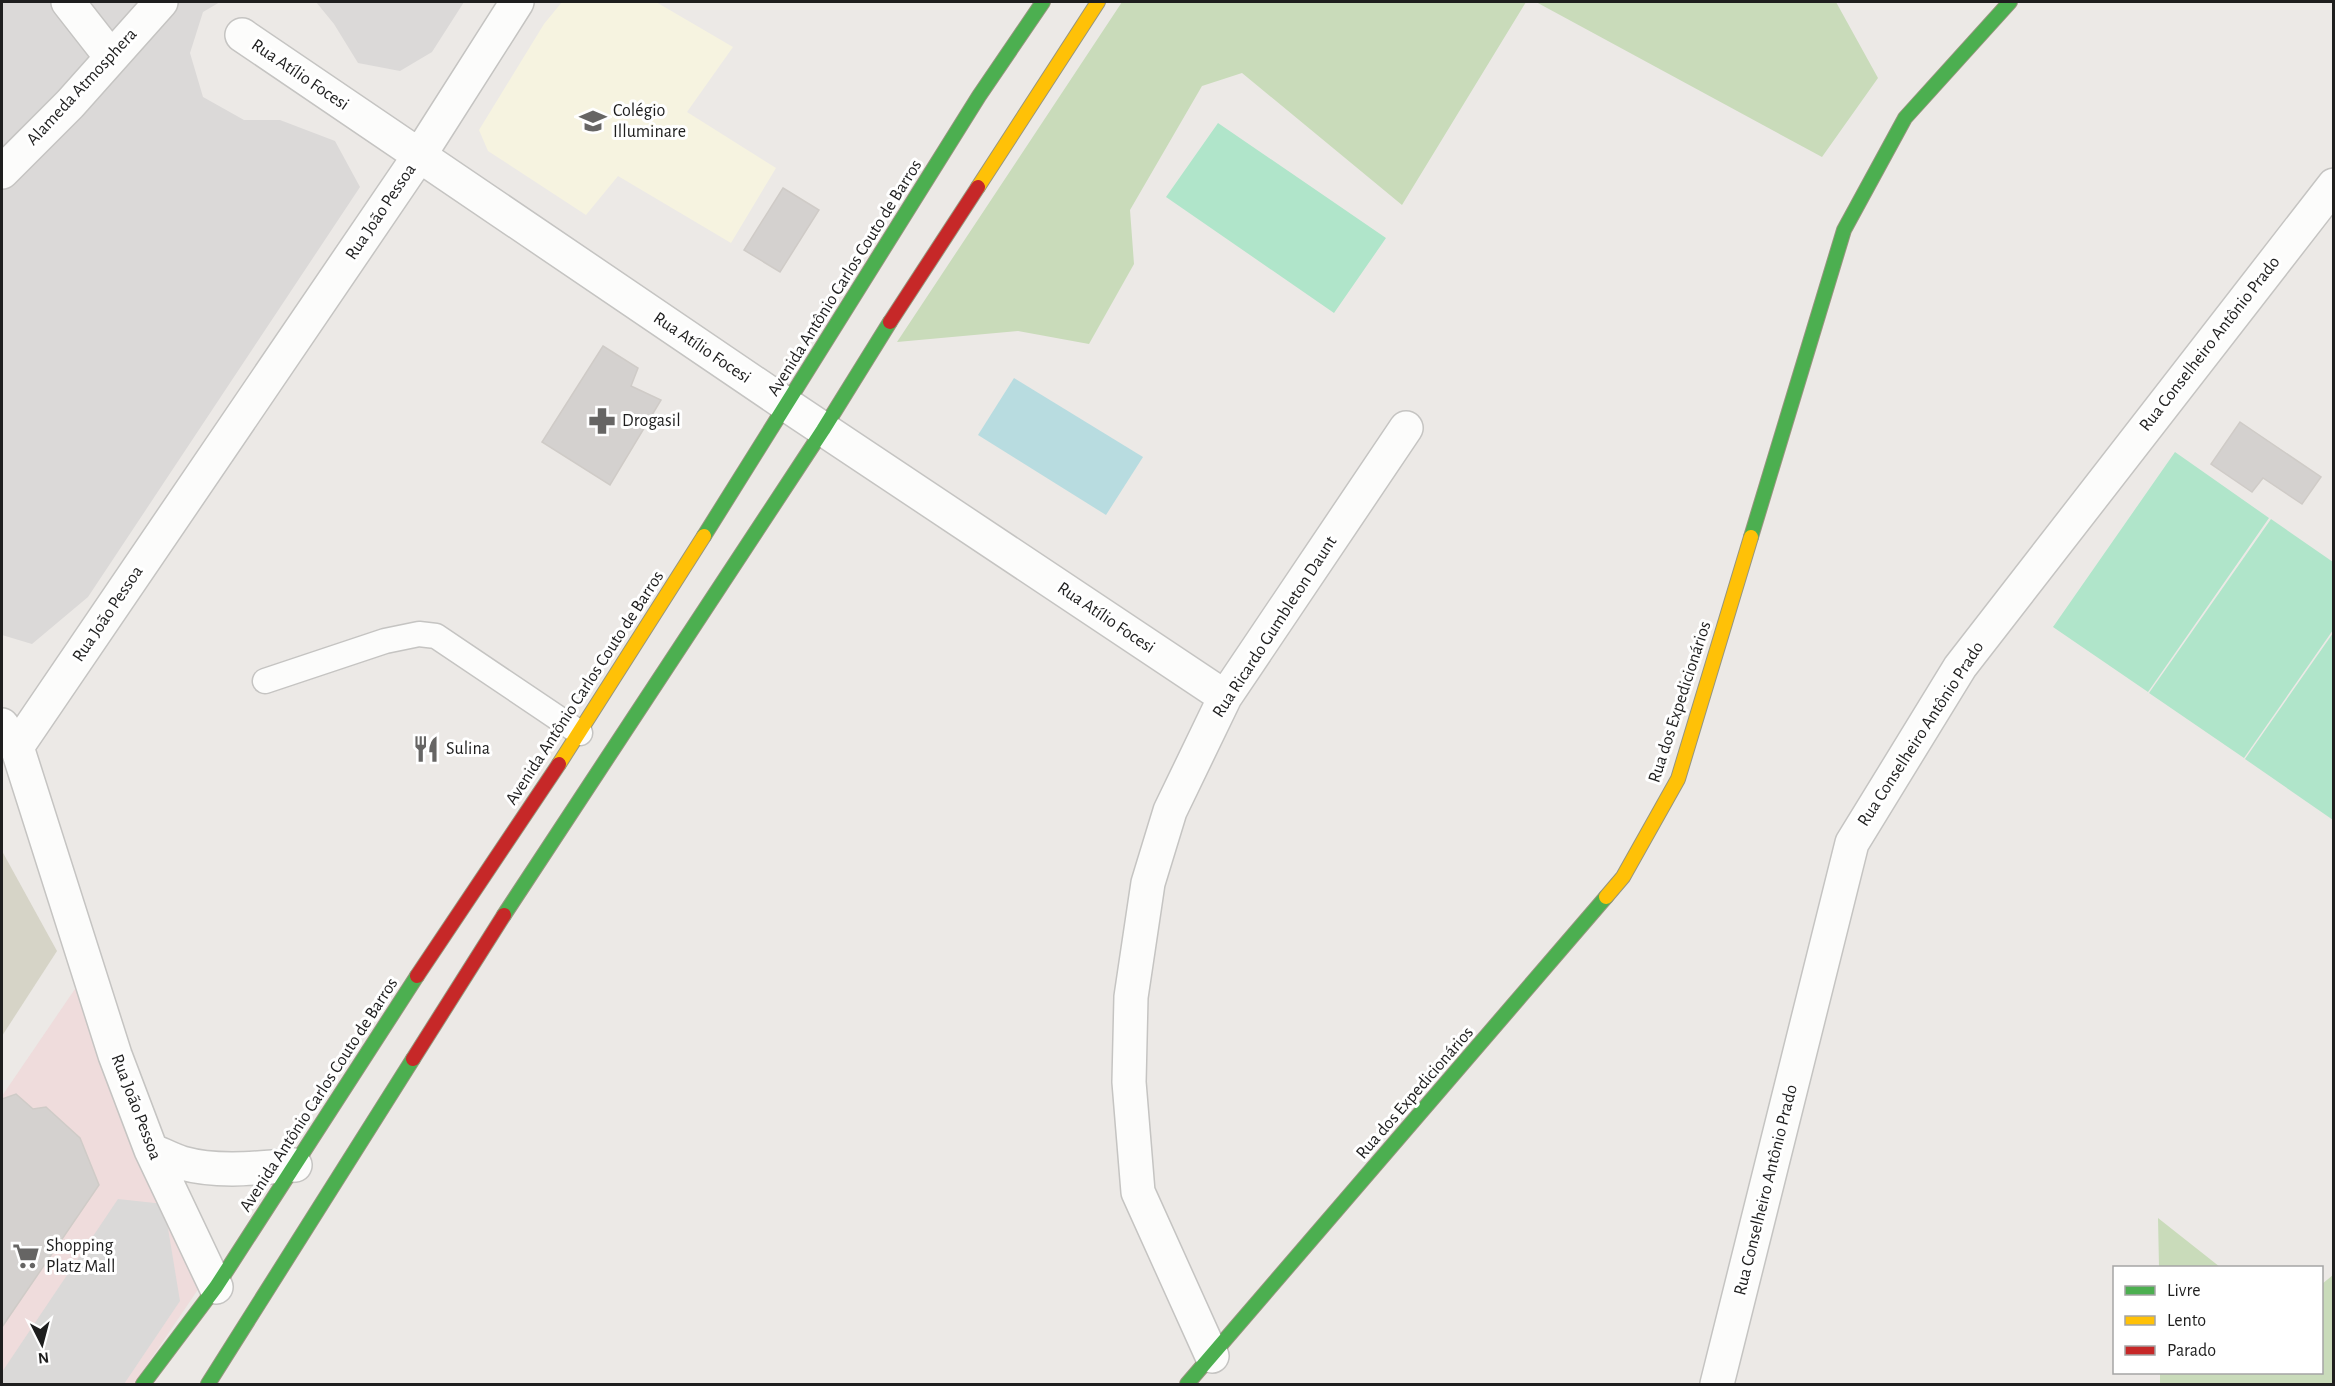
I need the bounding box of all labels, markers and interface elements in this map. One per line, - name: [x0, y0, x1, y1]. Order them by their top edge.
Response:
- street label: Alameda Atmosphera: [23, 25, 141, 149]
- street label: Rua Atílio Focesi: [248, 36, 352, 114]
- place label: Colégio Illuminare: [613, 102, 686, 141]
- school or university icon: Colégio Illuminare: [578, 106, 608, 136]
- street label: Avenida Antônio Carlos Couto de Barros: [764, 157, 926, 399]
- street label: Rua João Pessoa: [342, 161, 420, 263]
- street label: Rua Conselheiro Antônio Prado: [2136, 253, 2284, 435]
- street label: Rua Atílio Focesi: [650, 309, 754, 387]
- pharmacy icon: Drogasil: [587, 406, 617, 436]
- place label: Drogasil: [622, 412, 681, 430]
- street label: Rua Ricardo Gumbleton Daunt: [1210, 533, 1341, 721]
- street label: Rua João Pessoa: [69, 563, 147, 665]
- street label: Avenida Antônio Carlos Couto de Barros: [503, 568, 667, 808]
- street label: Rua Atílio Focesi: [1054, 579, 1158, 657]
- street label: Rua dos Expedicionários: [1645, 619, 1715, 785]
- street label: Rua Conselheiro Antônio Prado: [1855, 638, 1988, 830]
- restaurant icon: Sulina: [411, 734, 441, 764]
- place label: Sulina: [446, 740, 490, 758]
- street label: Avenida Antônio Carlos Couto de Barros: [237, 975, 401, 1215]
- street label: Rua dos Expedicionários: [1353, 1023, 1477, 1163]
- street label: Rua João Pessoa: [108, 1052, 164, 1162]
- street label: Rua Conselheiro Antônio Prado: [1731, 1083, 1801, 1297]
- place label: Shopping Platz Mall: [46, 1237, 115, 1276]
- supermarket icon: Shopping Platz Mall: [11, 1241, 41, 1271]
- legend: [2113, 1266, 2323, 1374]
- text: Livre: [2167, 1282, 2201, 1300]
- text: Lento: [2167, 1312, 2206, 1330]
- north arrow: [12, 1314, 72, 1374]
- text: Parado: [2167, 1342, 2216, 1360]
- text: N: [37, 1349, 50, 1366]

